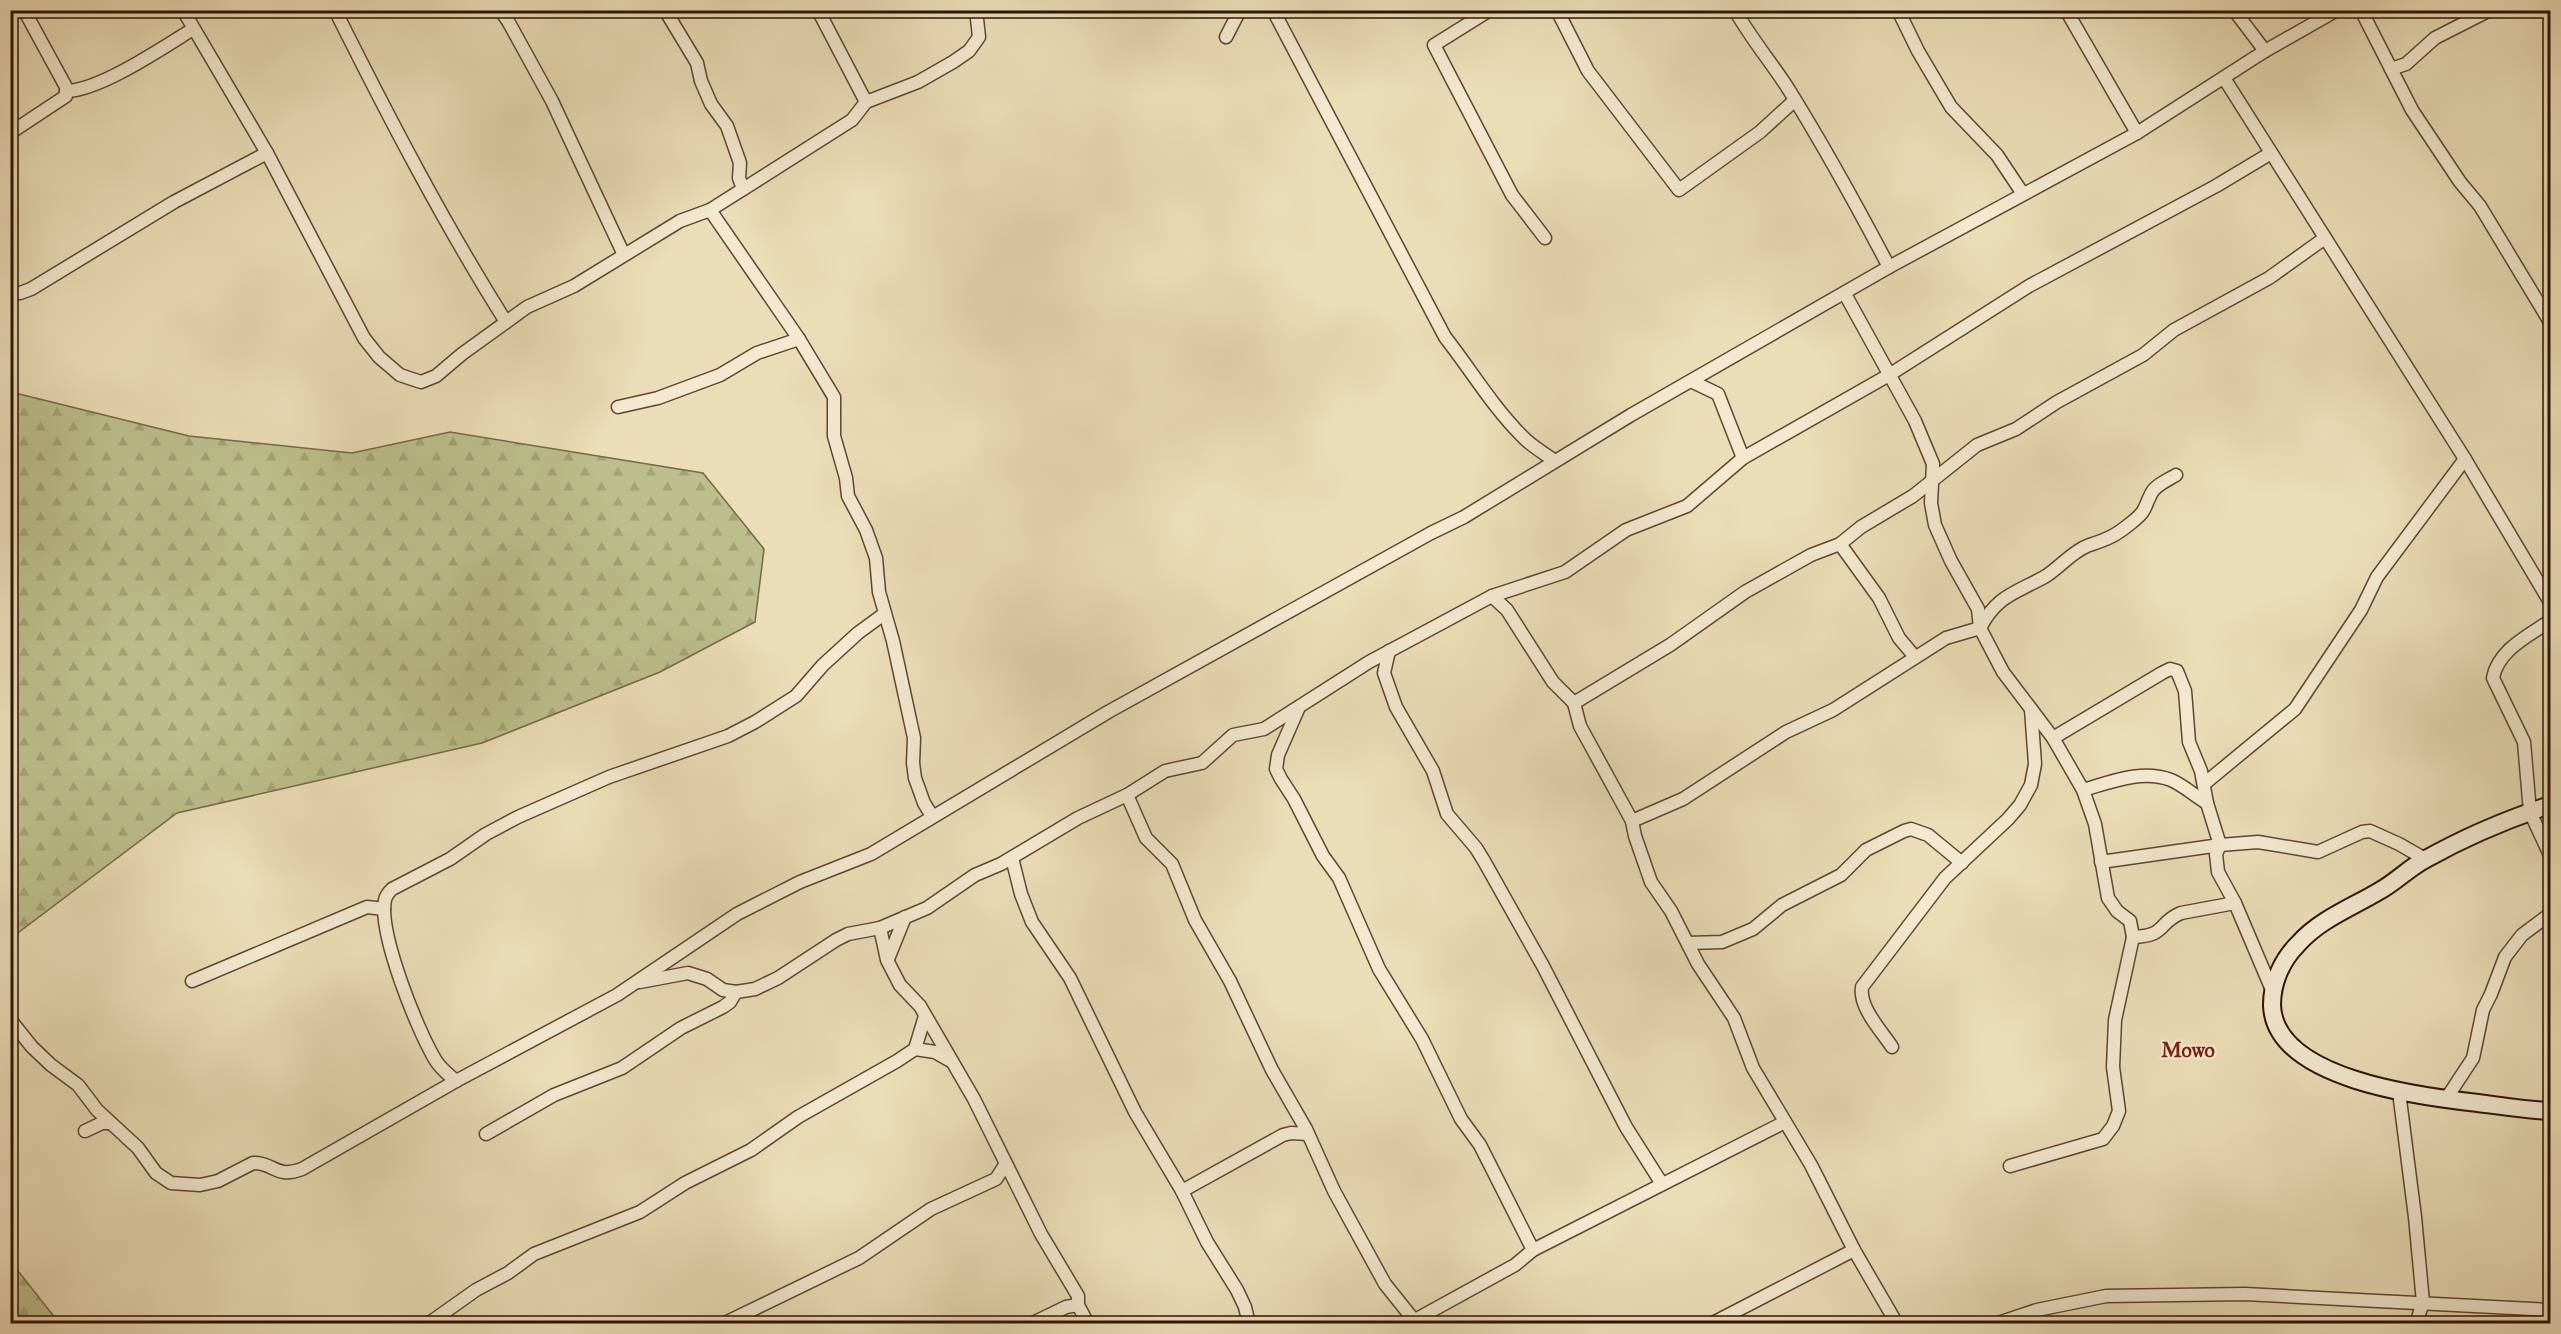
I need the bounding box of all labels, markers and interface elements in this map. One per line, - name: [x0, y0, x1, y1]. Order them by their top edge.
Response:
- district label: Mowo: [2161, 1038, 2215, 1062]

